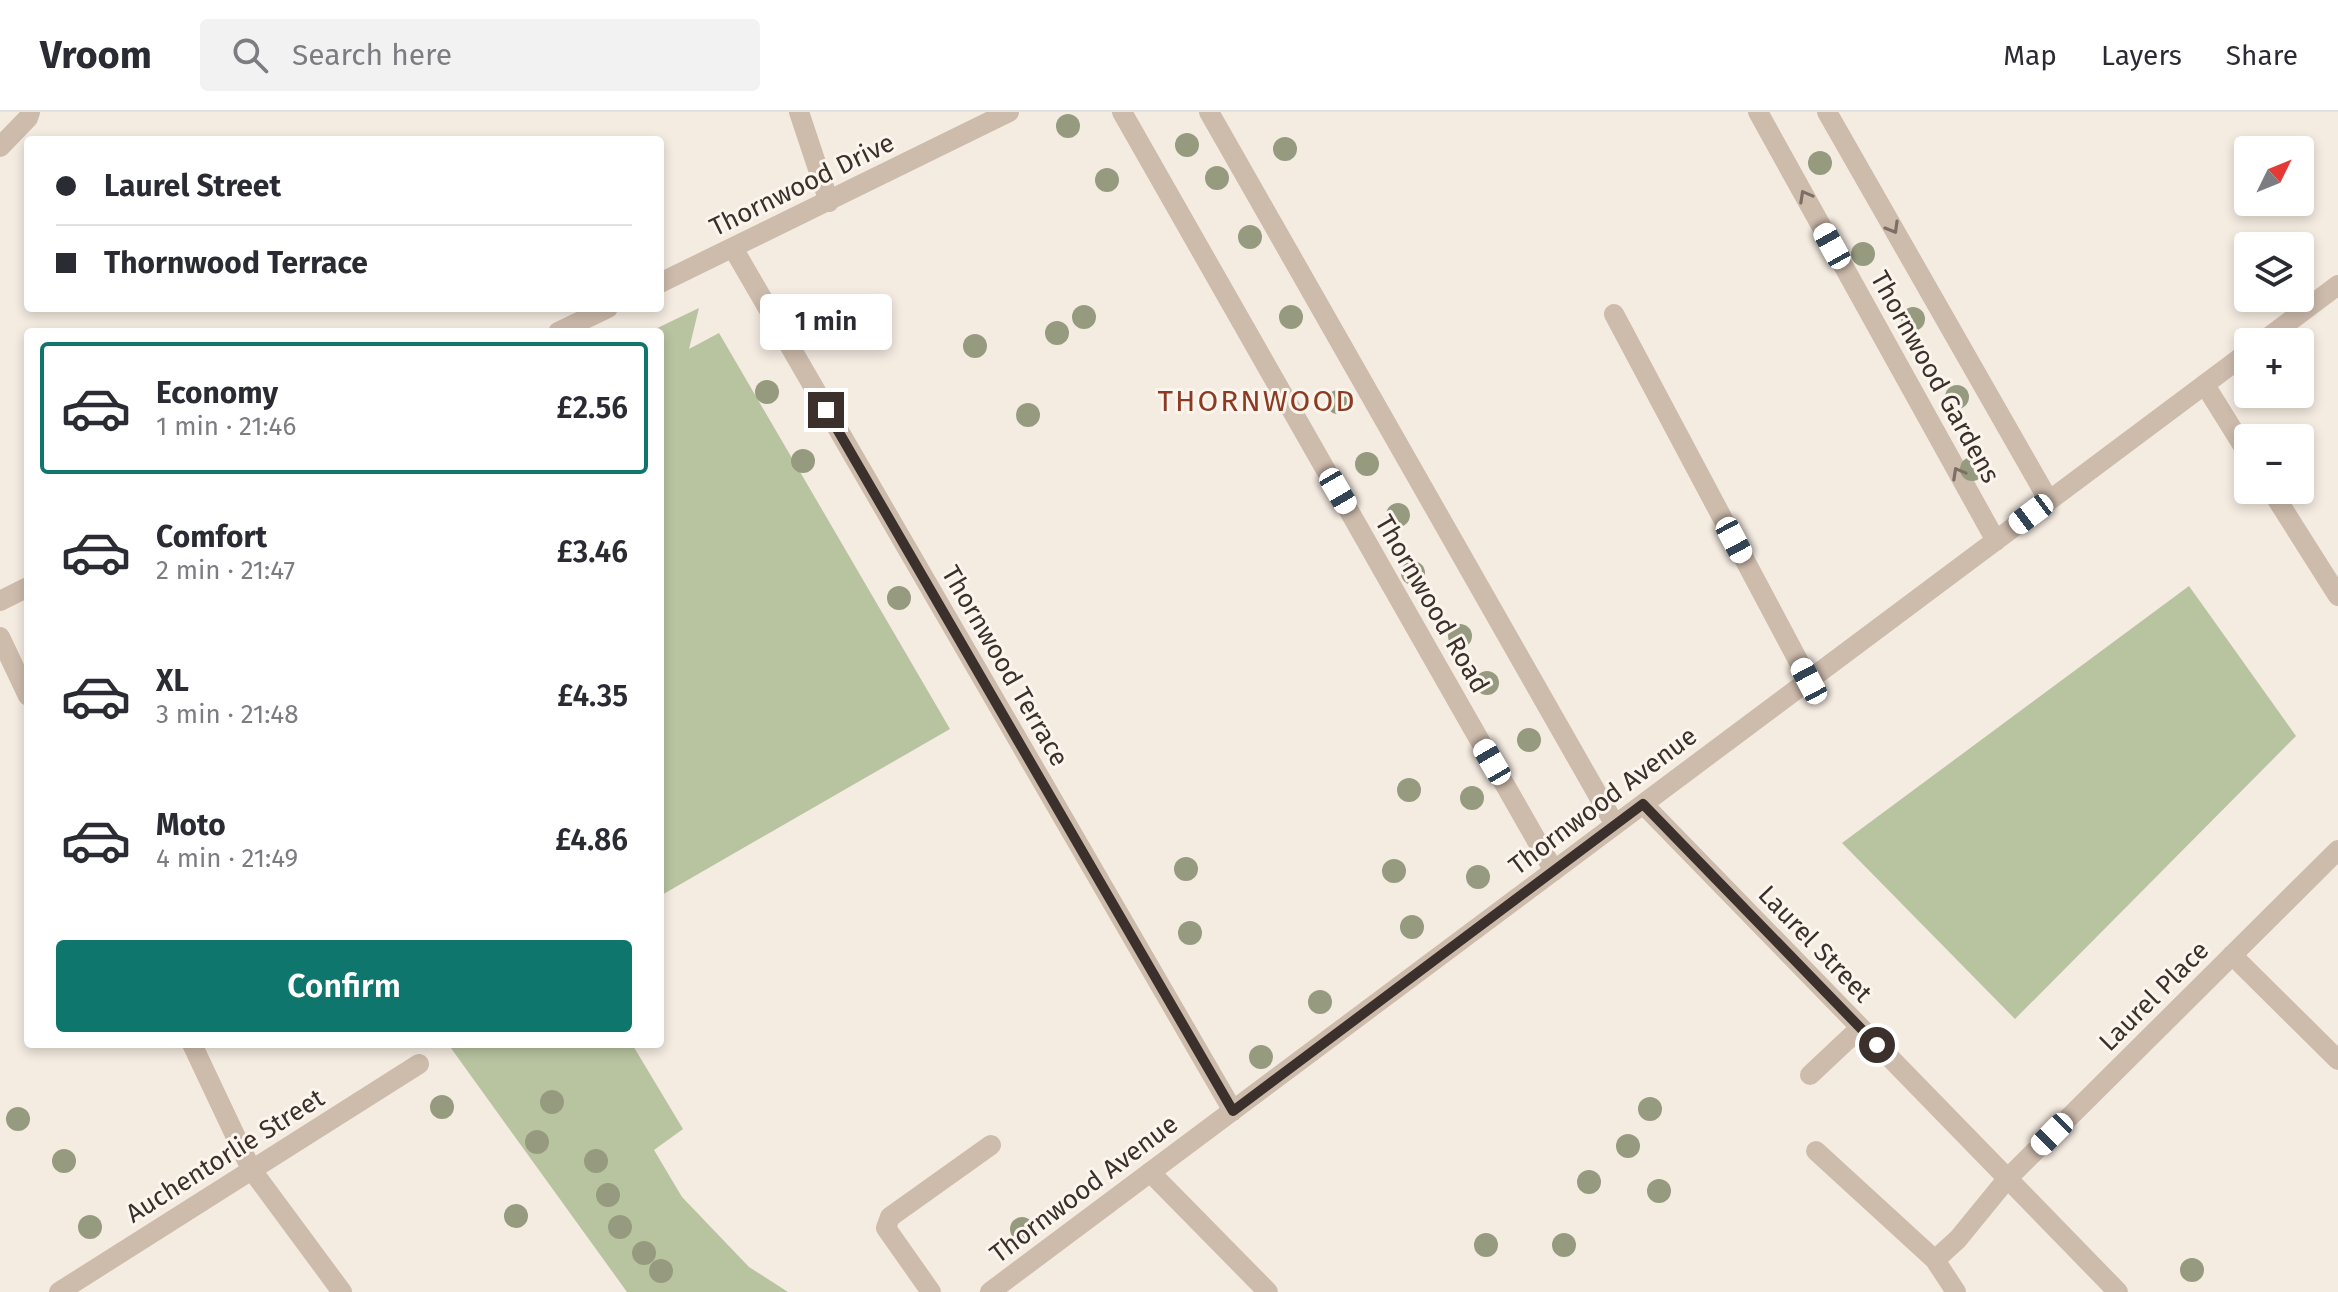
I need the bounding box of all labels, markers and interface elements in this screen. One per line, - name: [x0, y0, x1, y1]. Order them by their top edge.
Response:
- search box: [200, 19, 760, 91]
- text: Vroom: [40, 32, 152, 78]
- icon: search: [228, 33, 272, 77]
- text: Search here: [292, 37, 452, 73]
- text: Map: [2003, 39, 2057, 72]
- text: Layers: [2101, 39, 2182, 72]
- text: Share: [2226, 39, 2298, 72]
- street label: Thornwood Drive: [705, 127, 899, 243]
- north arrow: [2234, 136, 2314, 216]
- map controls: [2234, 136, 2314, 504]
- text: Laurel Street: [104, 168, 281, 204]
- one-way arrow: [1799, 190, 1814, 205]
- car: [1810, 219, 1854, 273]
- one-way arrow: [1883, 219, 1899, 234]
- button: layers: [2234, 232, 2314, 312]
- text: Thornwood Terrace: [104, 245, 368, 281]
- street label: Thornwood Gardens: [1864, 266, 2006, 488]
- callout: 1 min: [760, 294, 892, 350]
- text: 1 min: [795, 306, 857, 337]
- button: +: [2234, 328, 2314, 408]
- icon: car: [60, 372, 132, 444]
- text: Economy: [156, 375, 278, 411]
- district label: THORNWOOD: [1158, 383, 1356, 419]
- text: £2.56: [557, 390, 628, 426]
- route end: [808, 392, 844, 428]
- text: 1 min · 21:46: [156, 411, 296, 442]
- button: −: [2234, 424, 2314, 504]
- car: [1316, 464, 1360, 518]
- one-way arrow: [1952, 467, 1968, 481]
- car: [2005, 490, 2057, 538]
- street label: Thornwood Road: [1368, 509, 1496, 699]
- car: [1712, 513, 1756, 567]
- icon: car: [60, 516, 132, 588]
- text: Comfort: [156, 519, 267, 555]
- text: £3.46: [557, 534, 628, 570]
- text: 2 min · 21:47: [156, 555, 295, 586]
- street label: Thornwood Terrace: [935, 560, 1075, 772]
- car: [1787, 654, 1831, 708]
- icon: car: [60, 660, 132, 732]
- text: XL: [156, 663, 189, 699]
- text: £4.35: [557, 678, 628, 714]
- text: 3 min · 21:48: [156, 699, 298, 730]
- street label: Thornwood Avenue: [1503, 720, 1703, 882]
- car: [1470, 735, 1514, 789]
- icon: car: [60, 804, 132, 876]
- text: Moto: [156, 807, 226, 843]
- text: £4.86: [555, 822, 628, 858]
- text: 4 min · 21:49: [156, 843, 298, 874]
- street label: Laurel Street: [1752, 879, 1879, 1009]
- street label: Laurel Place: [2093, 935, 2215, 1057]
- button: Confirm: [56, 940, 632, 1032]
- route start: [1859, 1027, 1895, 1063]
- street label: Auchentorlie Street: [120, 1082, 330, 1230]
- street label: Thornwood Avenue: [984, 1108, 1184, 1270]
- car: [2027, 1109, 2077, 1159]

